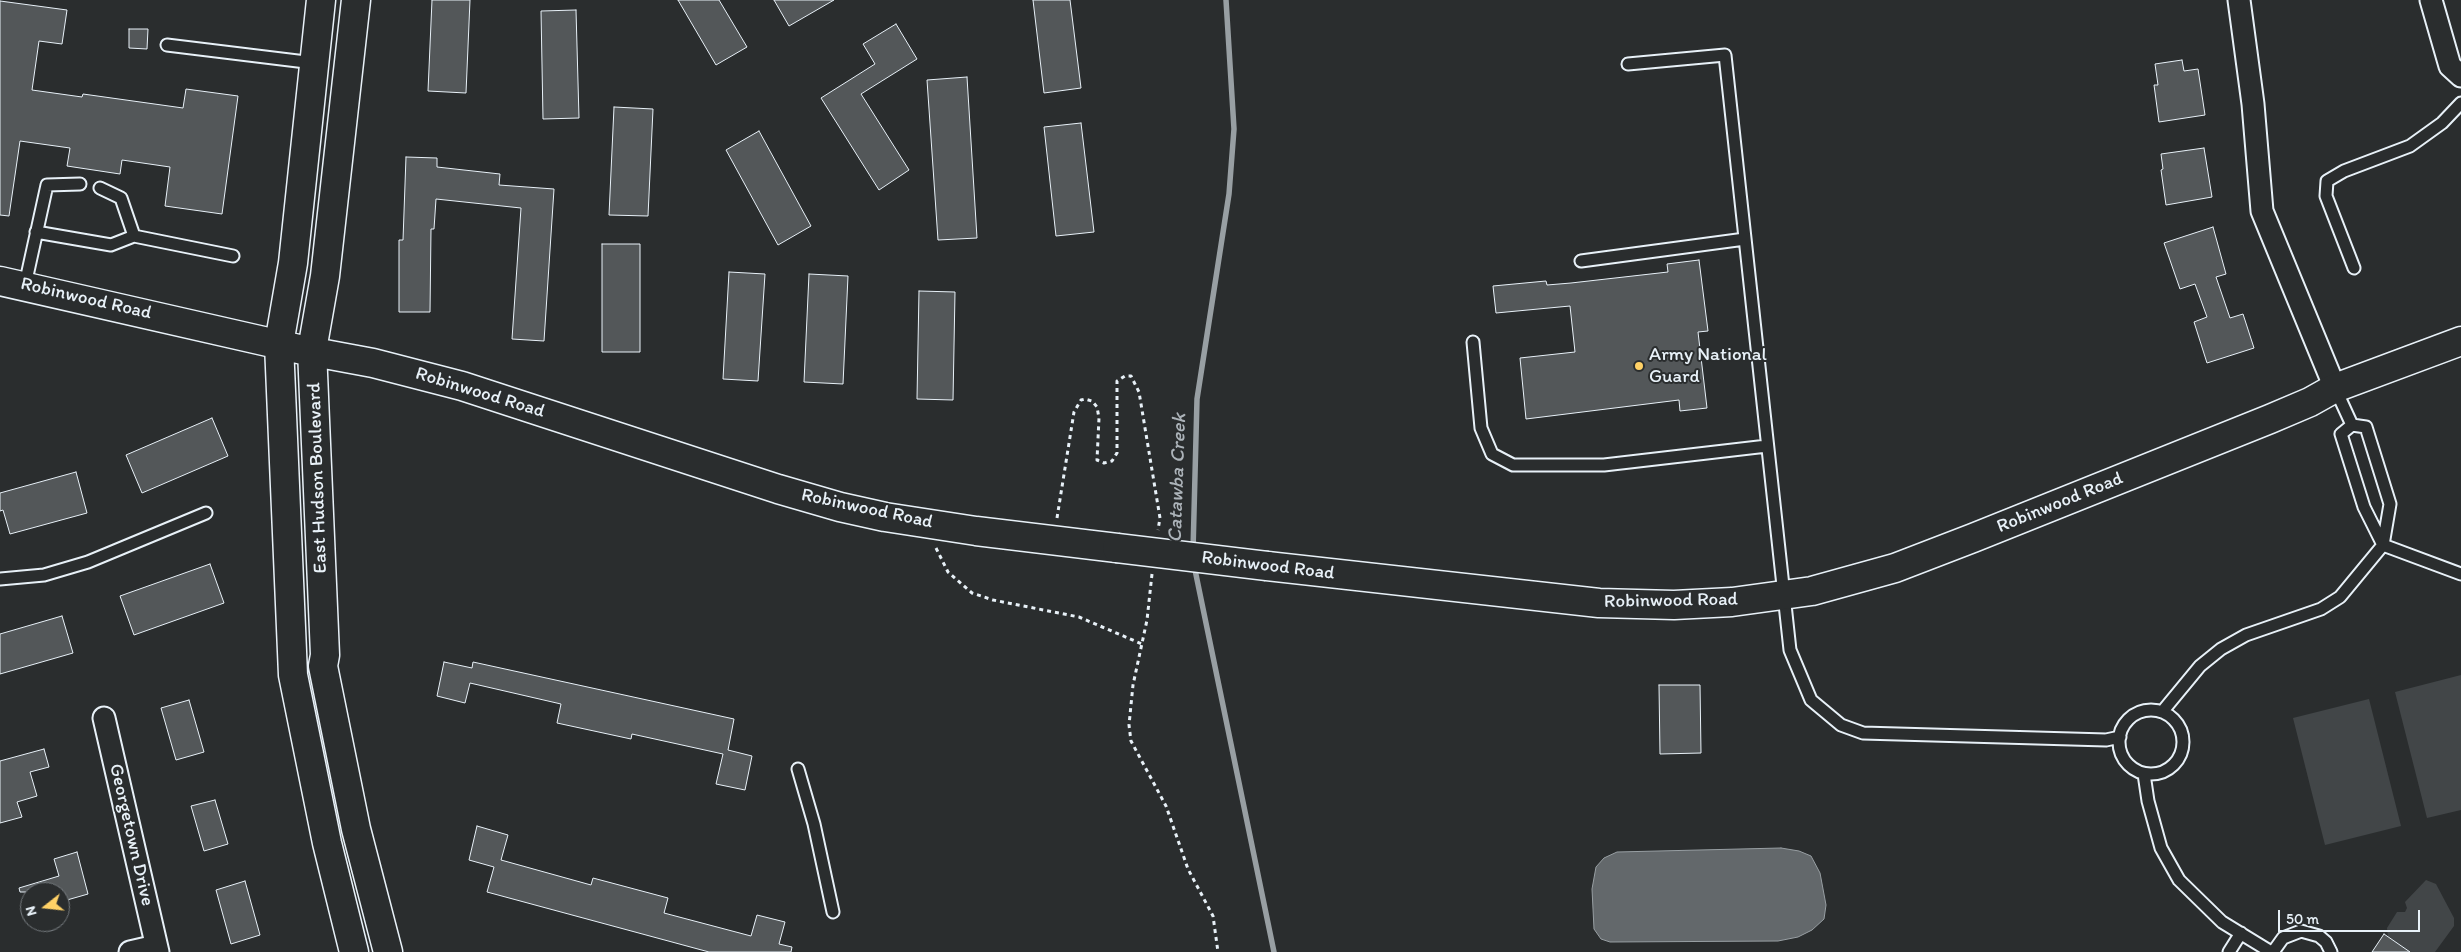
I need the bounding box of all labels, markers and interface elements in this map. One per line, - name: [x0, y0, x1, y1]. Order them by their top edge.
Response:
- street label: Robinwood Road: [18, 273, 154, 325]
- place label: Army National Guard: [1649, 344, 1767, 388]
- marker: Army National Guard: [1633, 360, 1645, 372]
- street label: Robinwood Road: [413, 363, 547, 423]
- street label: East Hudson Boulevard: [303, 382, 333, 574]
- water label: Catawba Creek: [1164, 413, 1192, 543]
- street label: Robinwood Road: [1994, 467, 2126, 539]
- street label: Robinwood Road: [799, 484, 935, 534]
- street label: Robinwood Road: [1200, 547, 1336, 585]
- street label: Robinwood Road: [1604, 588, 1738, 614]
- street label: Georgetown Drive: [104, 762, 158, 908]
- north arrow: [20, 882, 70, 932]
- scale bar: [2281, 900, 2424, 932]
- text: N: [22, 904, 41, 918]
- text: 50 m: [2286, 910, 2319, 928]

